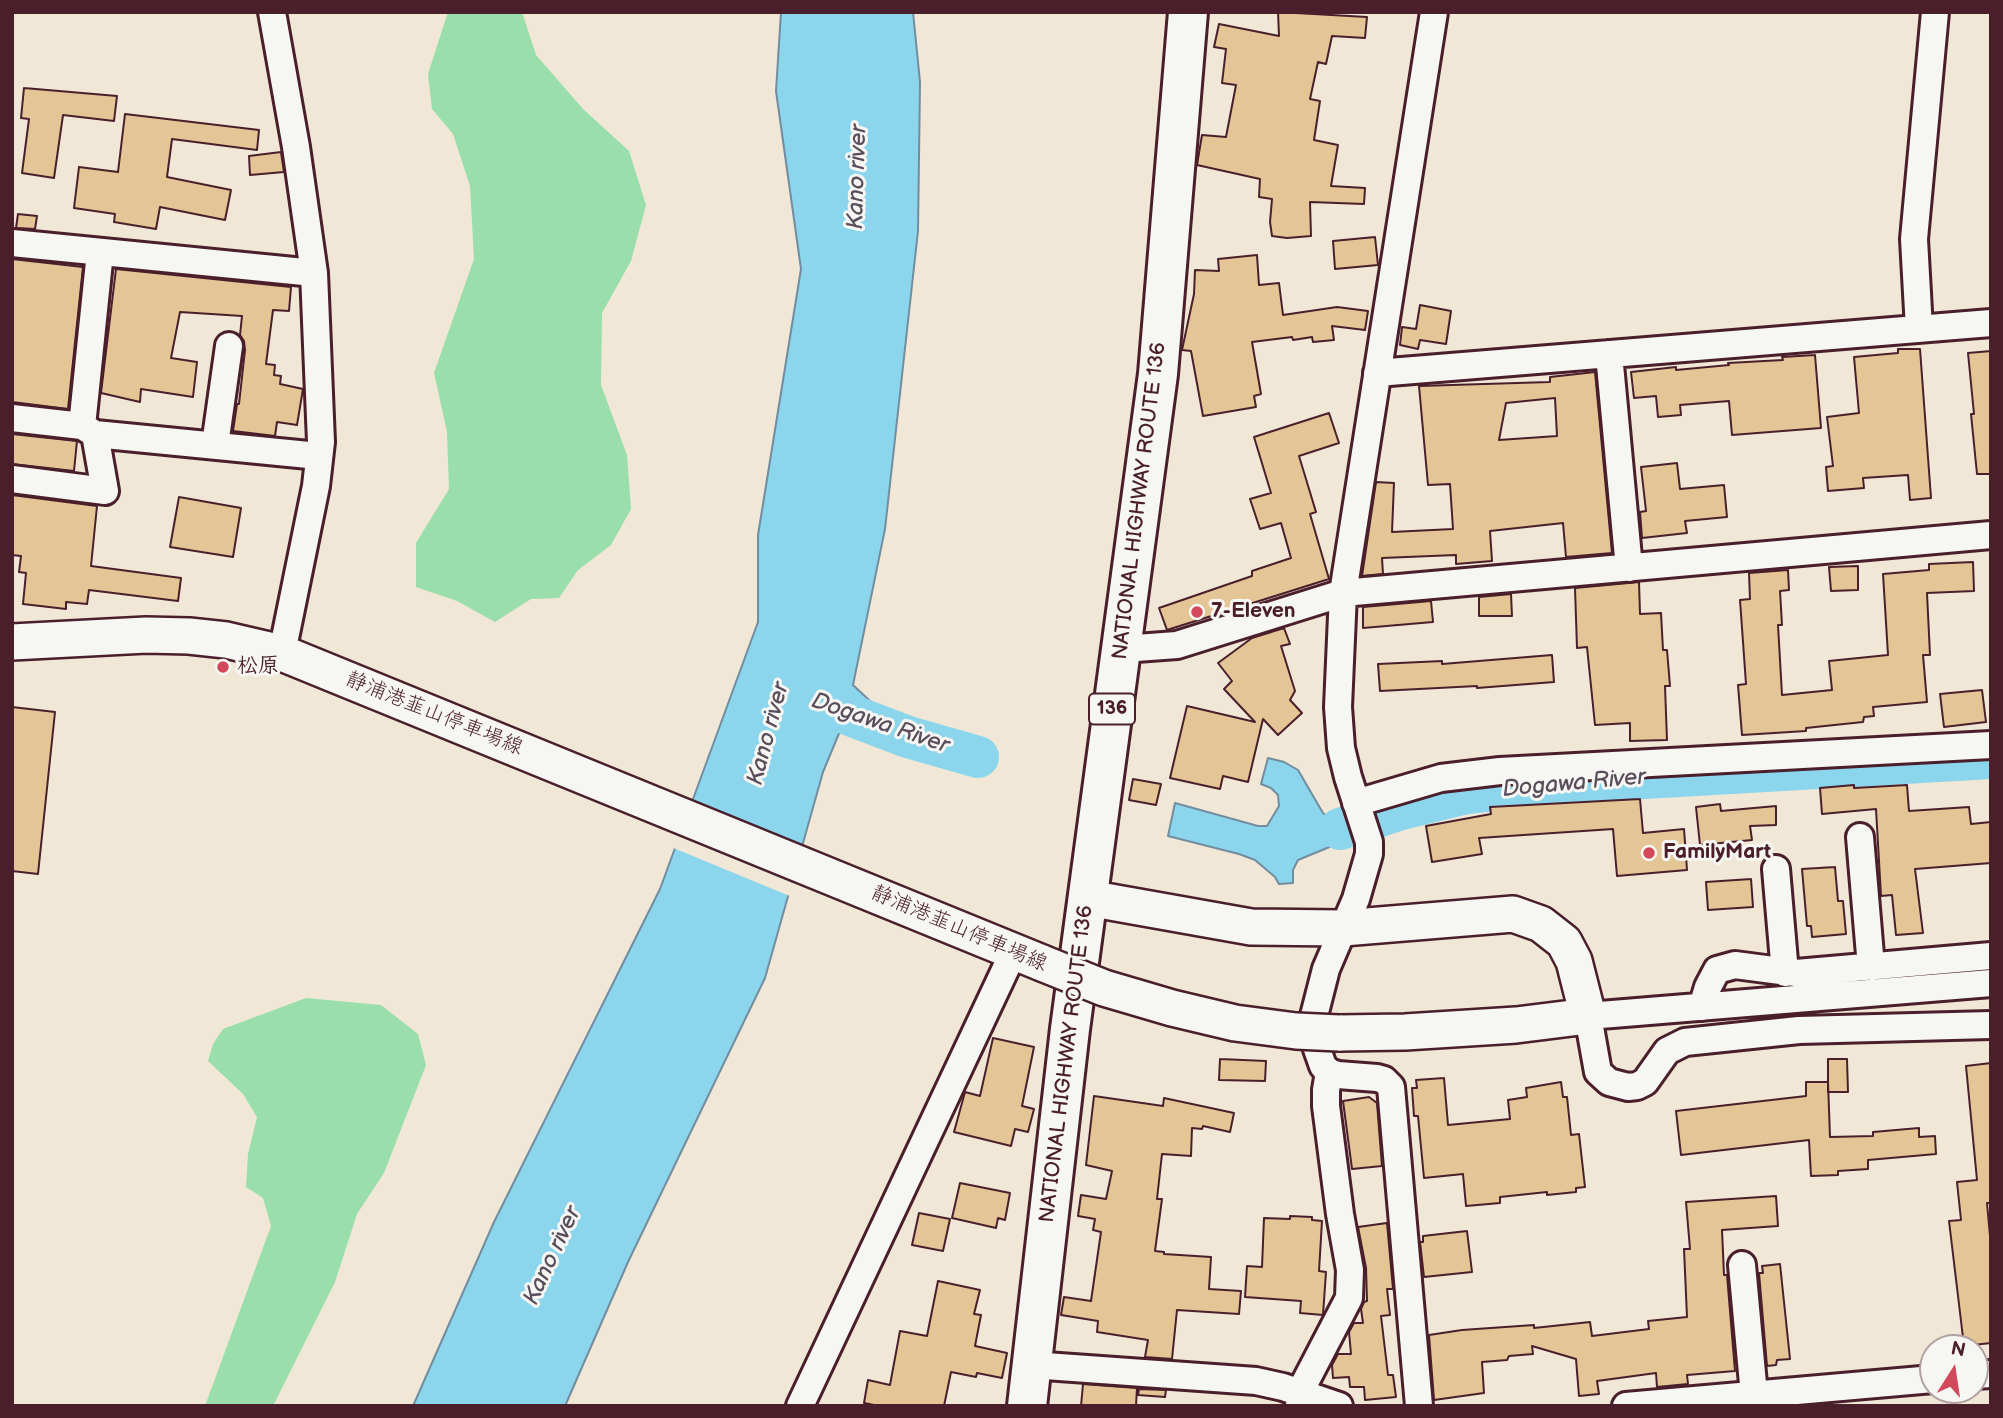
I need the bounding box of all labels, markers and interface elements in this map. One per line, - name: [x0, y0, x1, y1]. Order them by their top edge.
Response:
- water label: Kano river: [842, 124, 874, 230]
- street label: NATIONAL HIGHWAY ROUTE 136: [1108, 341, 1172, 661]
- place label: 7-Eleven: [1211, 599, 1296, 625]
- marker: 7-Eleven: [1189, 604, 1205, 620]
- place label: 松原: [237, 654, 279, 680]
- marker: 松原: [215, 659, 231, 675]
- street label: 静浦港韮山停車場線: [342, 667, 526, 761]
- water label: Kano river: [742, 680, 796, 788]
- water label: Dogawa River: [808, 688, 952, 760]
- road number: 136: [1089, 694, 1135, 724]
- water label: Dogawa River: [1501, 764, 1647, 804]
- place label: FamilyMart: [1663, 840, 1771, 866]
- marker: FamilyMart: [1641, 845, 1657, 861]
- street label: 静浦港韮山停車場線: [867, 880, 1051, 978]
- street label: NATIONAL HIGHWAY ROUTE 136: [1035, 904, 1099, 1224]
- water label: Kano river: [518, 1202, 588, 1310]
- north arrow: [1919, 1334, 1989, 1404]
- text: N: [1949, 1337, 1967, 1363]

